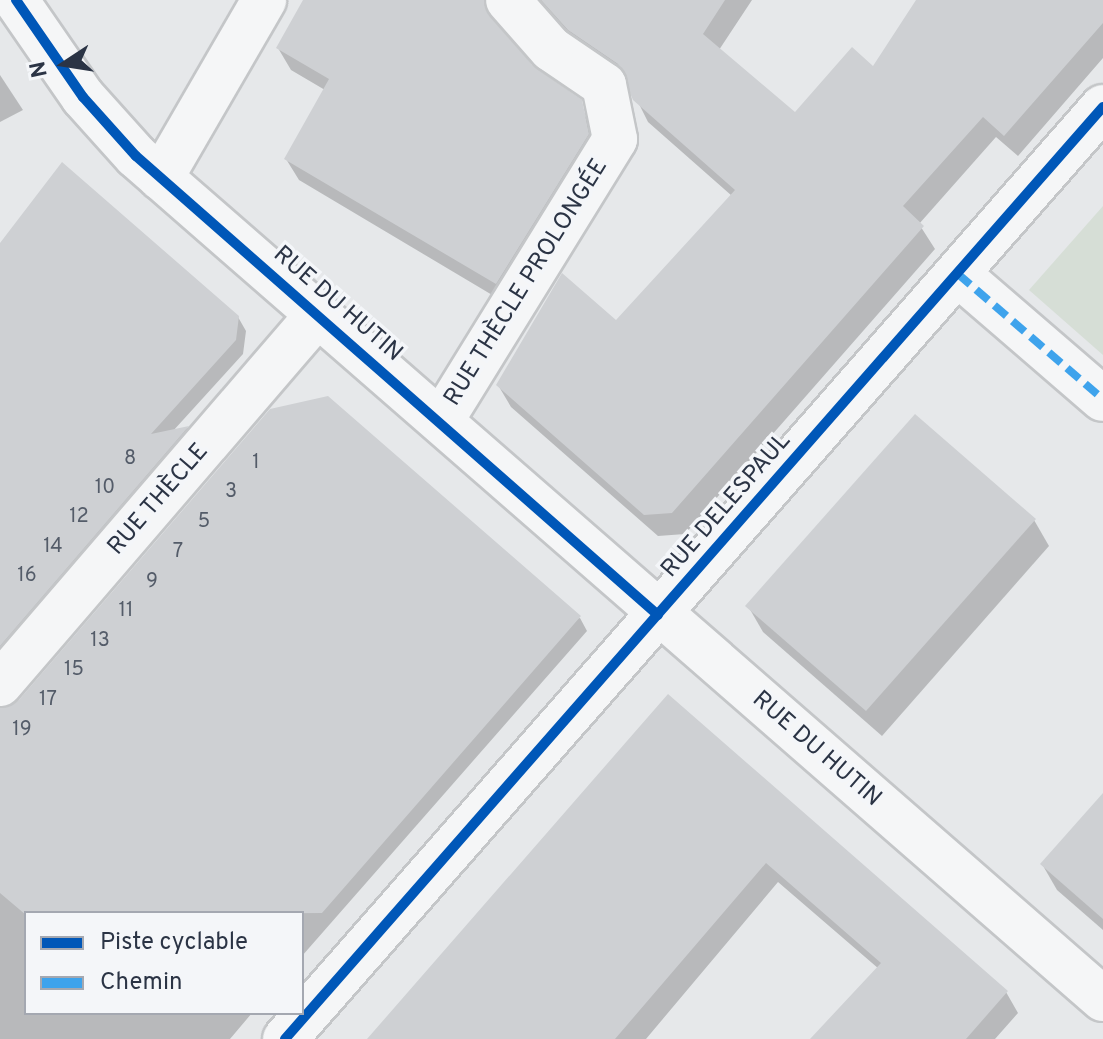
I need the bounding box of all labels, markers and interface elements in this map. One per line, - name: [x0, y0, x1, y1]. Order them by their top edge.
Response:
- north arrow: [24, 24, 104, 104]
- text: N: [25, 59, 55, 80]
- street label: RUE THÈCLE PROLONGÉE: [439, 154, 615, 412]
- street label: RUE DU HUTIN: [267, 241, 407, 369]
- street label: RUE DELESPAUL: [656, 428, 798, 584]
- street label: RUE THÈCLE: [102, 438, 216, 562]
- house number: 8: [124, 447, 136, 471]
- house number: 1: [252, 451, 260, 475]
- house number: 10: [95, 476, 115, 500]
- house number: 3: [225, 480, 237, 504]
- house number: 12: [69, 505, 89, 529]
- house number: 5: [198, 510, 210, 534]
- house number: 14: [43, 535, 63, 559]
- house number: 7: [173, 540, 183, 564]
- house number: 16: [17, 564, 37, 588]
- house number: 9: [146, 570, 158, 594]
- house number: 11: [119, 599, 133, 623]
- house number: 13: [90, 629, 110, 653]
- house number: 15: [64, 658, 84, 682]
- street label: RUE DU HUTIN: [746, 686, 886, 814]
- house number: 17: [39, 688, 57, 712]
- house number: 19: [12, 718, 32, 742]
- legend: [24, 911, 304, 1015]
- text: Piste cyclable: [100, 928, 248, 958]
- text: Chemin: [100, 968, 183, 998]

